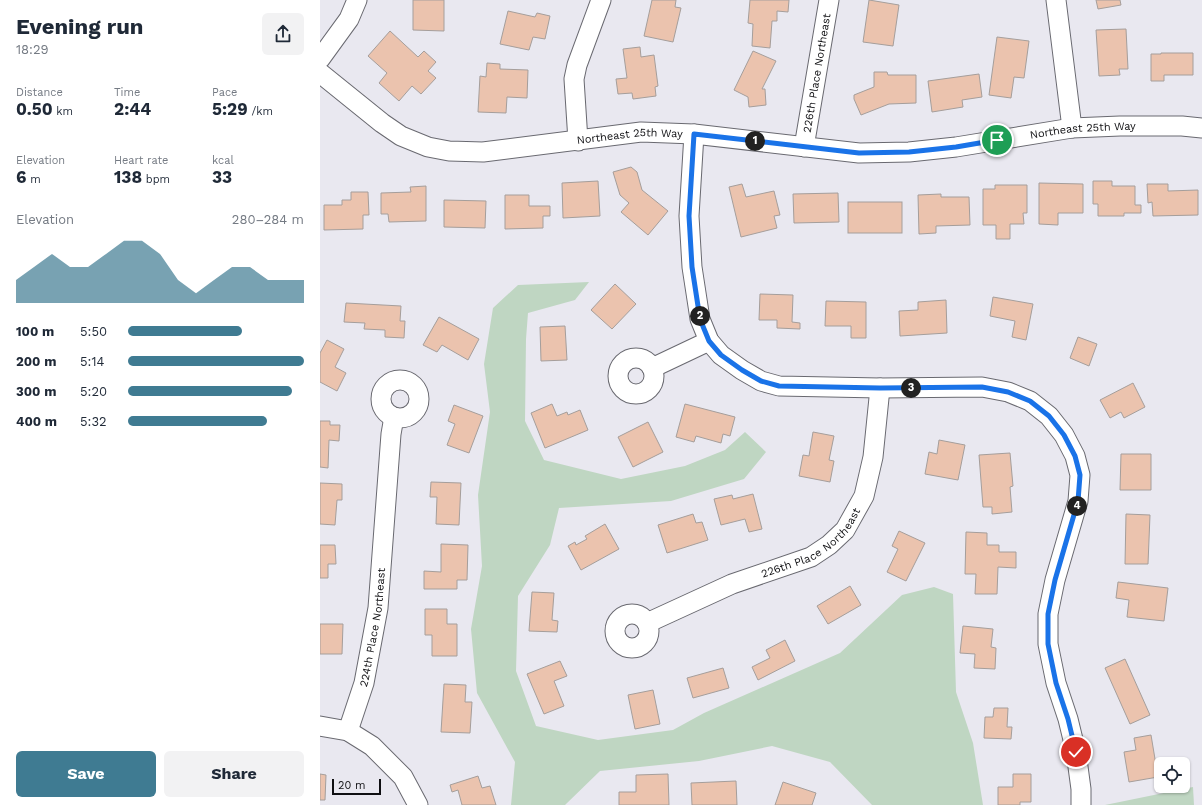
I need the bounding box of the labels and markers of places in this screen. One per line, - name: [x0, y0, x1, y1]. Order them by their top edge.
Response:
- pin: [980, 123, 1014, 157]
- pin: 1: [745, 131, 765, 151]
- pin: 2: [690, 306, 710, 326]
- pin: 3: [901, 378, 921, 398]
- pin: 4: [1067, 496, 1087, 516]
- pin: [1059, 735, 1093, 769]

